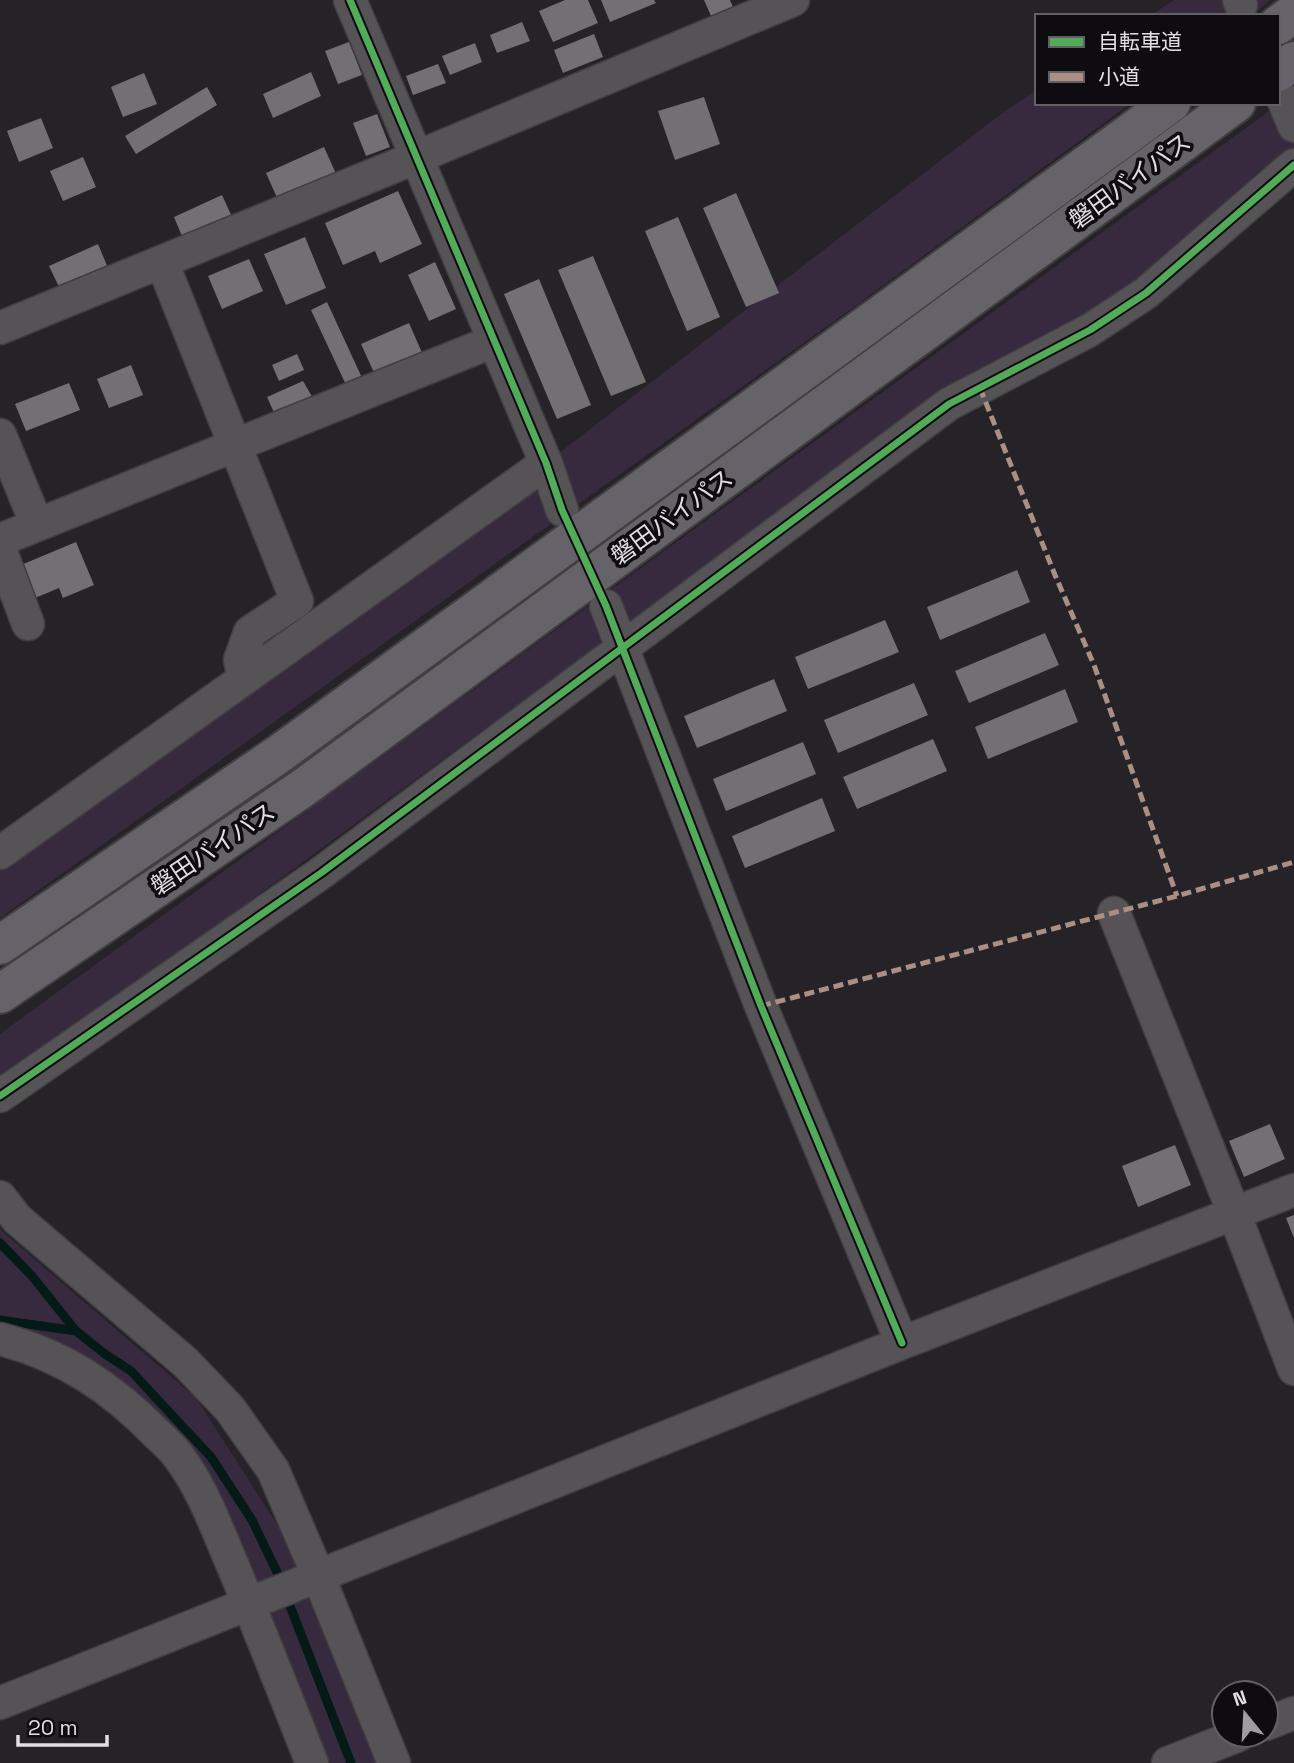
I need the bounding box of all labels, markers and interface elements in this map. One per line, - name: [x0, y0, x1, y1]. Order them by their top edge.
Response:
- legend: [1035, 14, 1280, 105]
- text: 自転車道: [1098, 28, 1182, 55]
- text: 小道: [1098, 63, 1140, 90]
- street label: 磐田バイパス: [1063, 126, 1197, 235]
- street label: 磐田バイパス: [605, 462, 739, 571]
- street label: 磐田バイパス: [145, 796, 281, 902]
- north arrow: [1210, 1679, 1280, 1749]
- text: N: [1230, 1684, 1250, 1712]
- scale bar: [18, 1704, 107, 1748]
- text: 20 m: [28, 1714, 78, 1741]

